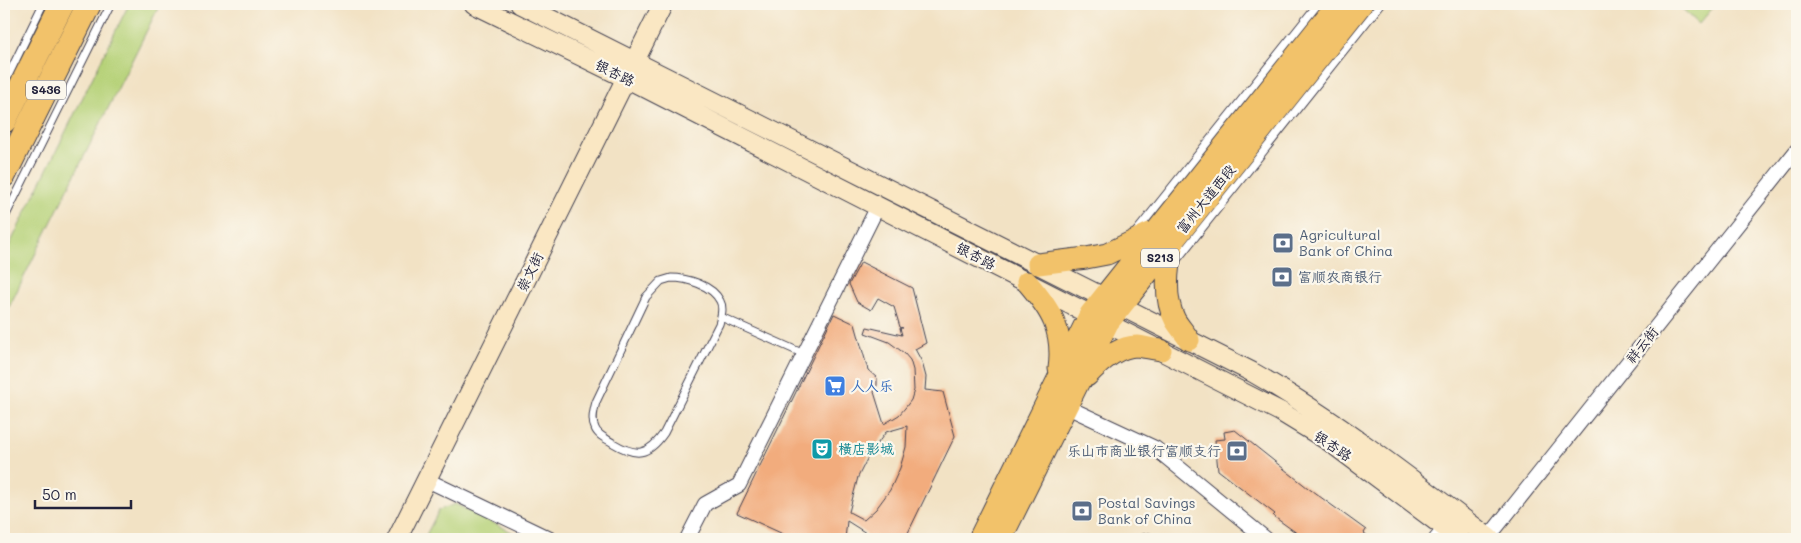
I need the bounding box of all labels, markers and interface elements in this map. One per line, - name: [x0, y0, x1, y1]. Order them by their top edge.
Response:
- street label: 银杏路: [592, 55, 638, 90]
- road number: S436: [26, 80, 66, 100]
- street label: 富州大道西段: [1172, 160, 1239, 237]
- place label: Agricultural Bank of China: [1299, 225, 1393, 260]
- bank icon: Agricultural Bank of China: [1271, 231, 1295, 255]
- street label: 银杏路: [953, 238, 999, 274]
- road number: S213: [1141, 248, 1179, 268]
- street label: 崇文街: [512, 249, 547, 295]
- bank icon: 富顺农商银行: [1270, 265, 1294, 289]
- place label: 富顺农商银行: [1298, 267, 1382, 286]
- street label: 祥云街: [1621, 322, 1662, 367]
- supermarket icon: 人人乐: [823, 374, 847, 398]
- place label: 人人乐: [851, 376, 893, 395]
- street label: 银杏路: [1311, 426, 1356, 465]
- theatre icon: 横店影城: [810, 437, 834, 461]
- place label: 横店影城: [838, 439, 894, 458]
- bank icon: 乐山市商业银行富顺支行: [1225, 439, 1249, 463]
- place label: 乐山市商业银行富顺支行: [1067, 441, 1221, 460]
- scale bar: [35, 478, 131, 510]
- text: 50 m: [42, 484, 77, 504]
- place label: Postal Savings Bank of China: [1098, 493, 1196, 528]
- bank icon: Postal Savings Bank of China: [1070, 499, 1094, 523]

